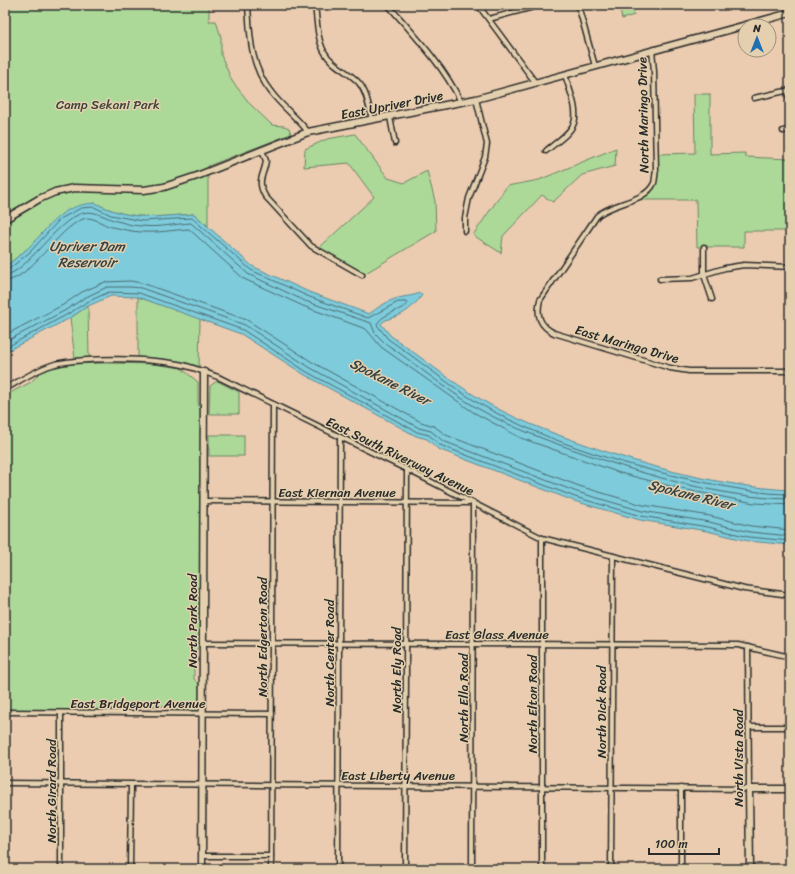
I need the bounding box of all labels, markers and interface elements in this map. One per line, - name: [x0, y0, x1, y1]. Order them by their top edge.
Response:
- north arrow: [737, 18, 777, 58]
- text: N: [752, 19, 761, 38]
- street label: North Maringo Drive: [630, 57, 656, 173]
- street label: East Upriver Drive: [339, 84, 446, 126]
- park label: Camp Sekani Park: [56, 93, 160, 116]
- water label: Upriver Dam Reservoir: [49, 234, 126, 275]
- street label: East Maringo Drive: [572, 318, 682, 370]
- water label: Spokane River: [345, 351, 438, 414]
- street label: East South Riverway Avenue: [322, 410, 478, 502]
- water label: Spokane River: [645, 472, 740, 519]
- street label: East Kiernan Avenue: [278, 481, 396, 504]
- street label: North Park Road: [181, 573, 204, 668]
- street label: North Edgerton Road: [251, 576, 274, 697]
- street label: North Center Road: [318, 598, 341, 707]
- street label: East Glass Avenue: [445, 623, 549, 646]
- street label: North Ely Road: [385, 626, 408, 713]
- street label: North Ella Road: [452, 652, 475, 743]
- street label: North Elton Road: [521, 654, 544, 753]
- street label: North Dick Road: [590, 665, 613, 758]
- street label: East Bridgeport Avenue: [70, 692, 206, 715]
- street label: North Vista Road: [727, 708, 750, 807]
- street label: North Girard Road: [40, 738, 63, 843]
- street label: East Liberty Avenue: [341, 764, 455, 787]
- scale bar: [649, 830, 719, 856]
- text: 100 m: [655, 833, 688, 855]

